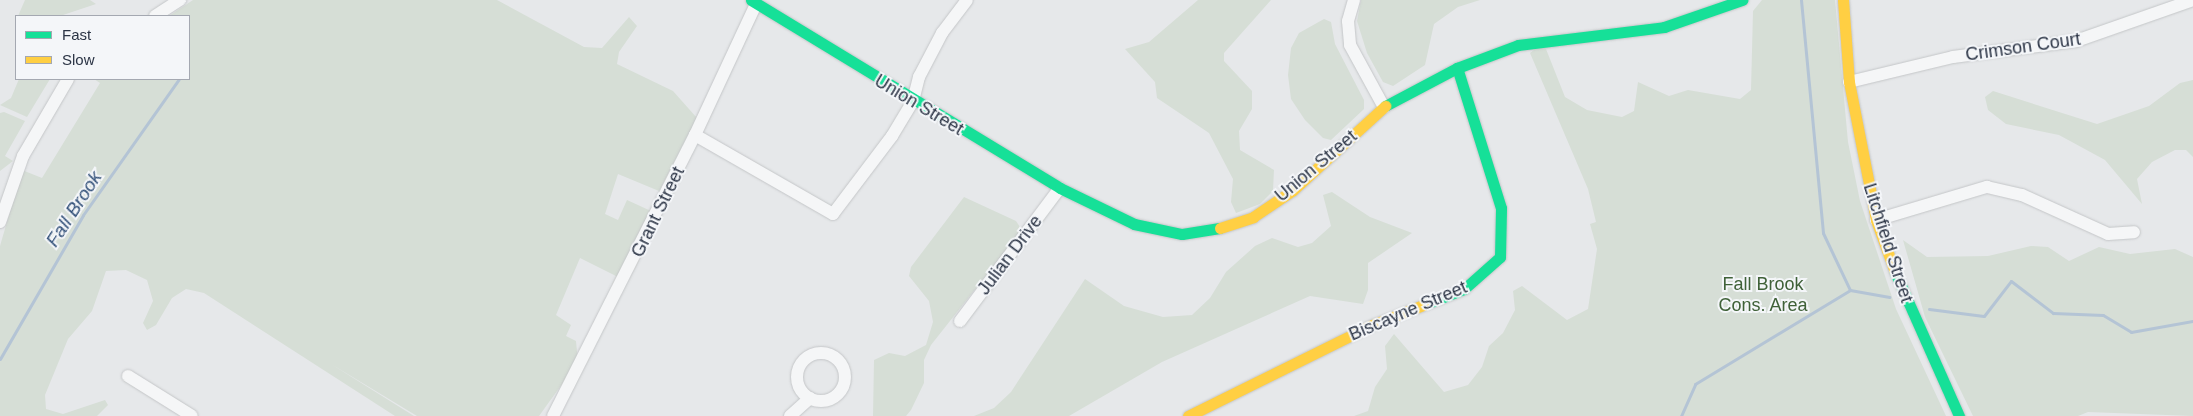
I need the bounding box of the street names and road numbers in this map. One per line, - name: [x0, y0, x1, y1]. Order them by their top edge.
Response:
- street label: Crimson Court: [1964, 28, 2082, 66]
- street label: Union Street: [871, 70, 967, 140]
- street label: Union Street: [1271, 126, 1361, 206]
- street label: Grant Street: [627, 163, 689, 261]
- street label: Litchfield Street: [1859, 181, 1917, 305]
- street label: Julian Drive: [973, 211, 1047, 299]
- street label: Biscayne Street: [1346, 276, 1470, 346]

